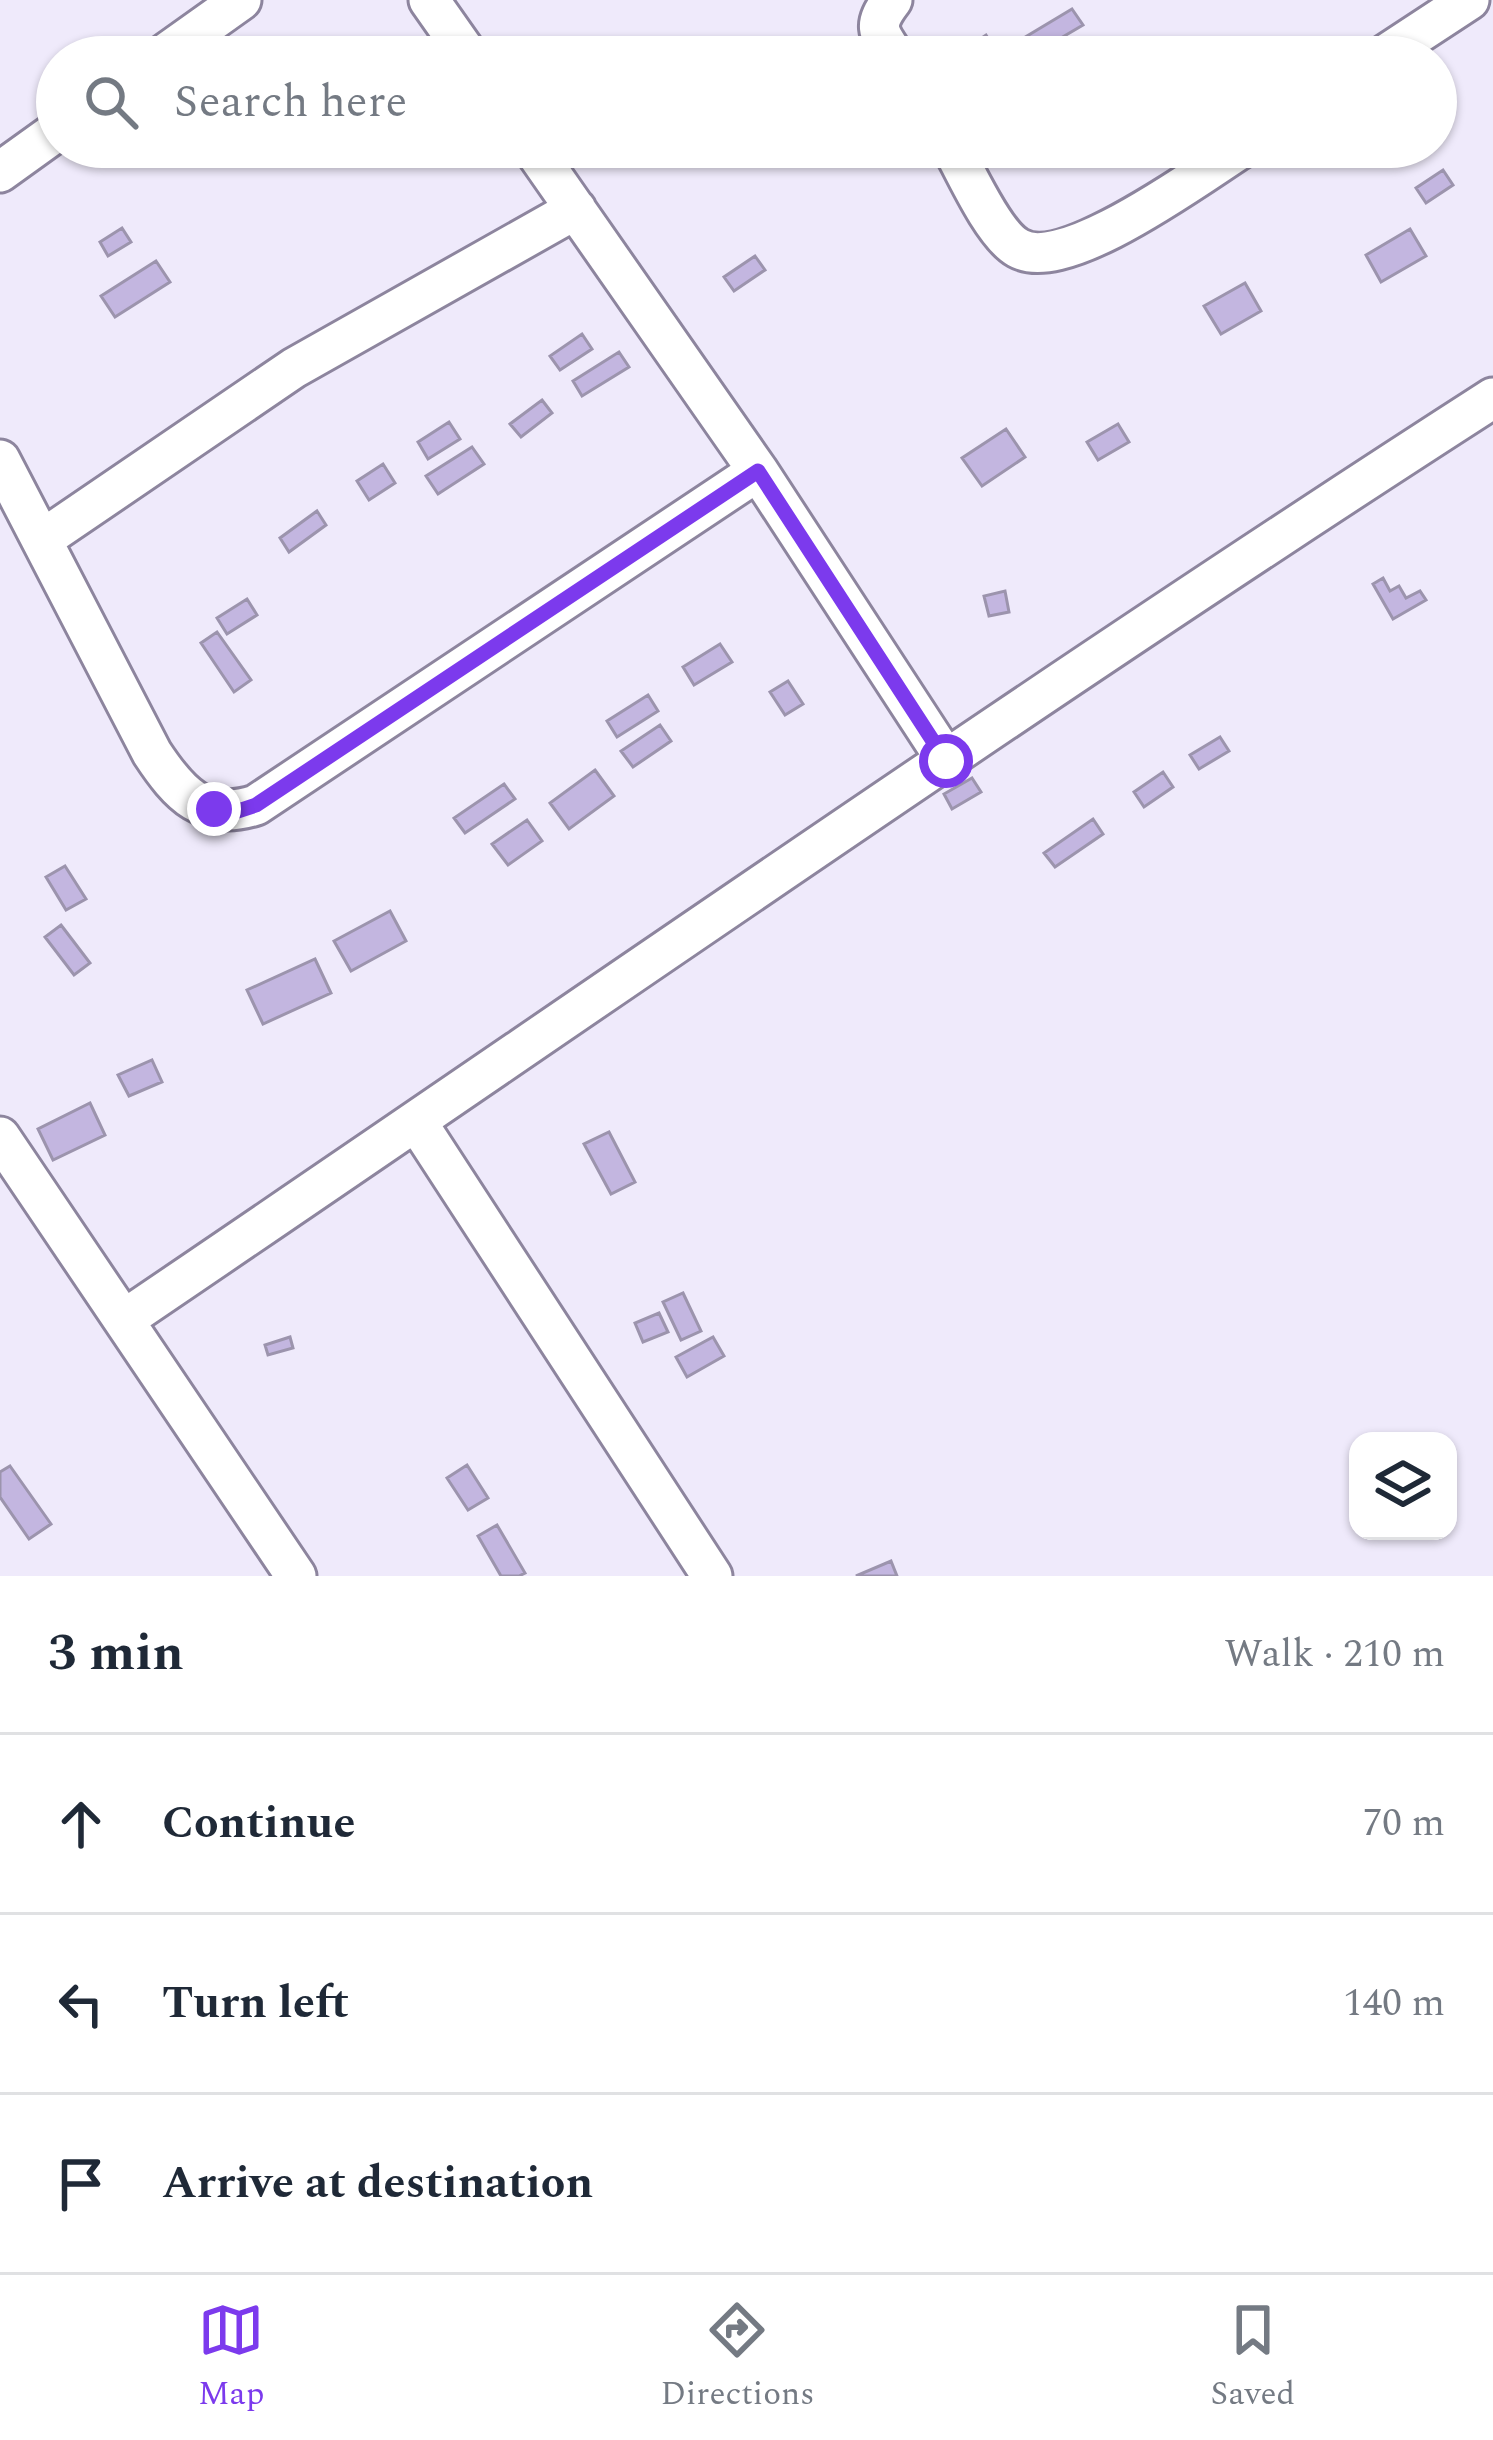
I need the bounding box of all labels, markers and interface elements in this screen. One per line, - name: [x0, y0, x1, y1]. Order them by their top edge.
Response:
- search box: [36, 36, 1457, 168]
- text: Search here: [174, 68, 407, 137]
- icon: search: [78, 69, 144, 135]
- route start: [919, 734, 973, 788]
- route end: [187, 782, 241, 836]
- map controls: [1349, 1432, 1457, 1540]
- button: layers: [1349, 1432, 1457, 1540]
- text: 3 min: [48, 1615, 184, 1693]
- text: Walk · 210 m: [1224, 1625, 1445, 1684]
- text: Continue: [162, 1789, 355, 1858]
- icon: ahead: [48, 1791, 114, 1857]
- text: 70 m: [1363, 1794, 1445, 1853]
- text: Turn left: [162, 1969, 349, 2038]
- icon: left: [48, 1971, 114, 2037]
- text: 140 m: [1343, 1974, 1445, 2033]
- text: Arrive at destination: [162, 2149, 593, 2218]
- icon: arrive: [48, 2151, 114, 2217]
- tab: Map: [198, 2297, 264, 2419]
- tab: Directions: [660, 2297, 814, 2419]
- tab: Saved: [1210, 2297, 1295, 2419]

